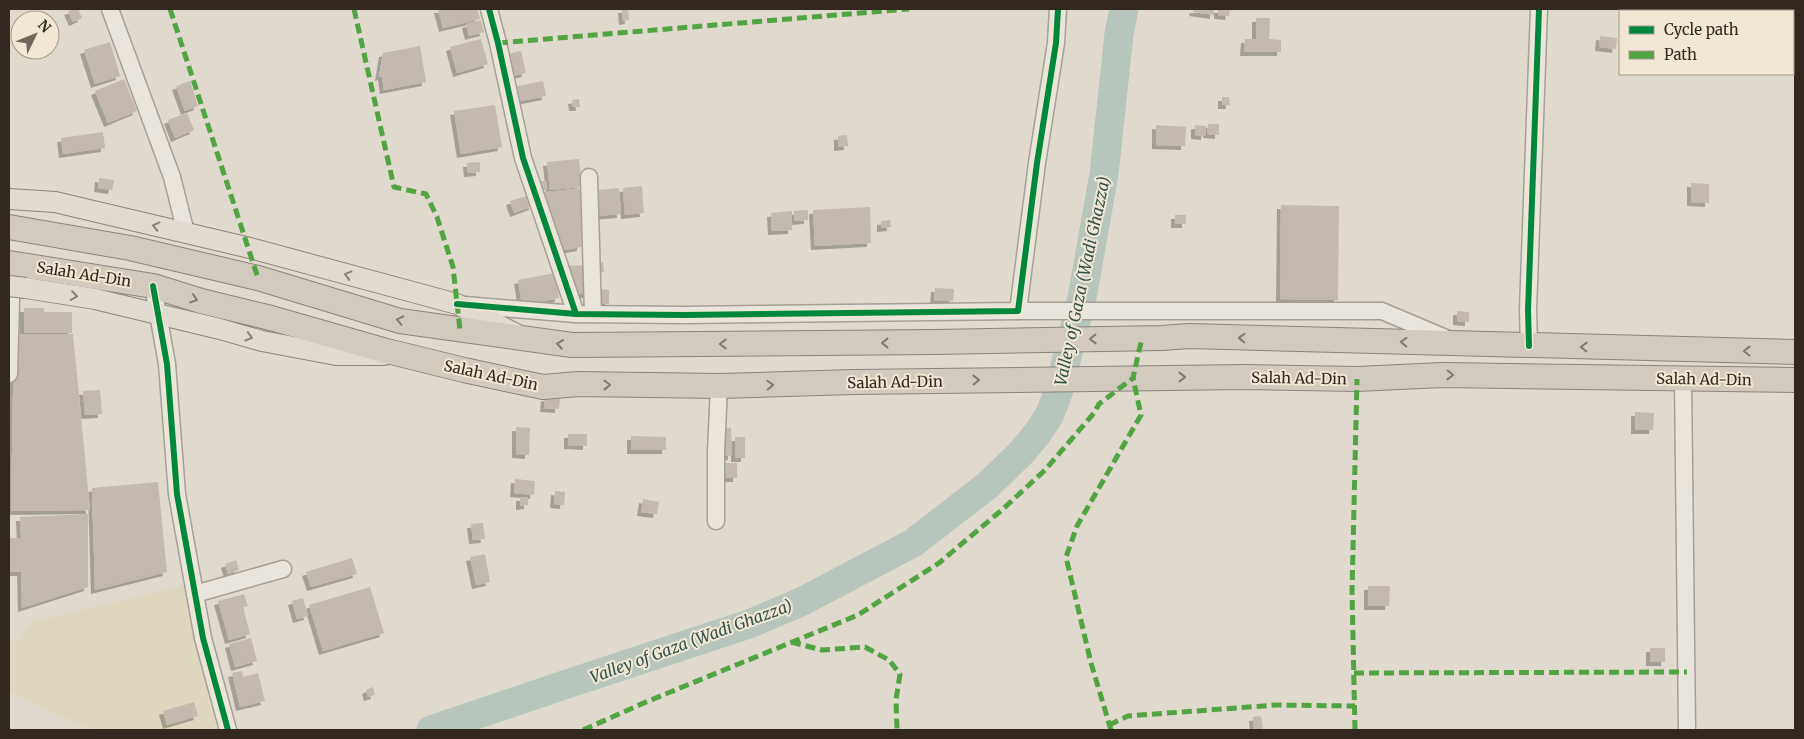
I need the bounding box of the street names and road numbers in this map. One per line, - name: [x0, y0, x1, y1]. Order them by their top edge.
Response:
- street label: Salah Ad-Din: [35, 257, 133, 291]
- street label: Salah Ad-Din: [442, 356, 540, 394]
- street label: Salah Ad-Din: [1251, 368, 1347, 388]
- street label: Salah Ad-Din: [1656, 369, 1752, 389]
- street label: Salah Ad-Din: [847, 372, 943, 392]

